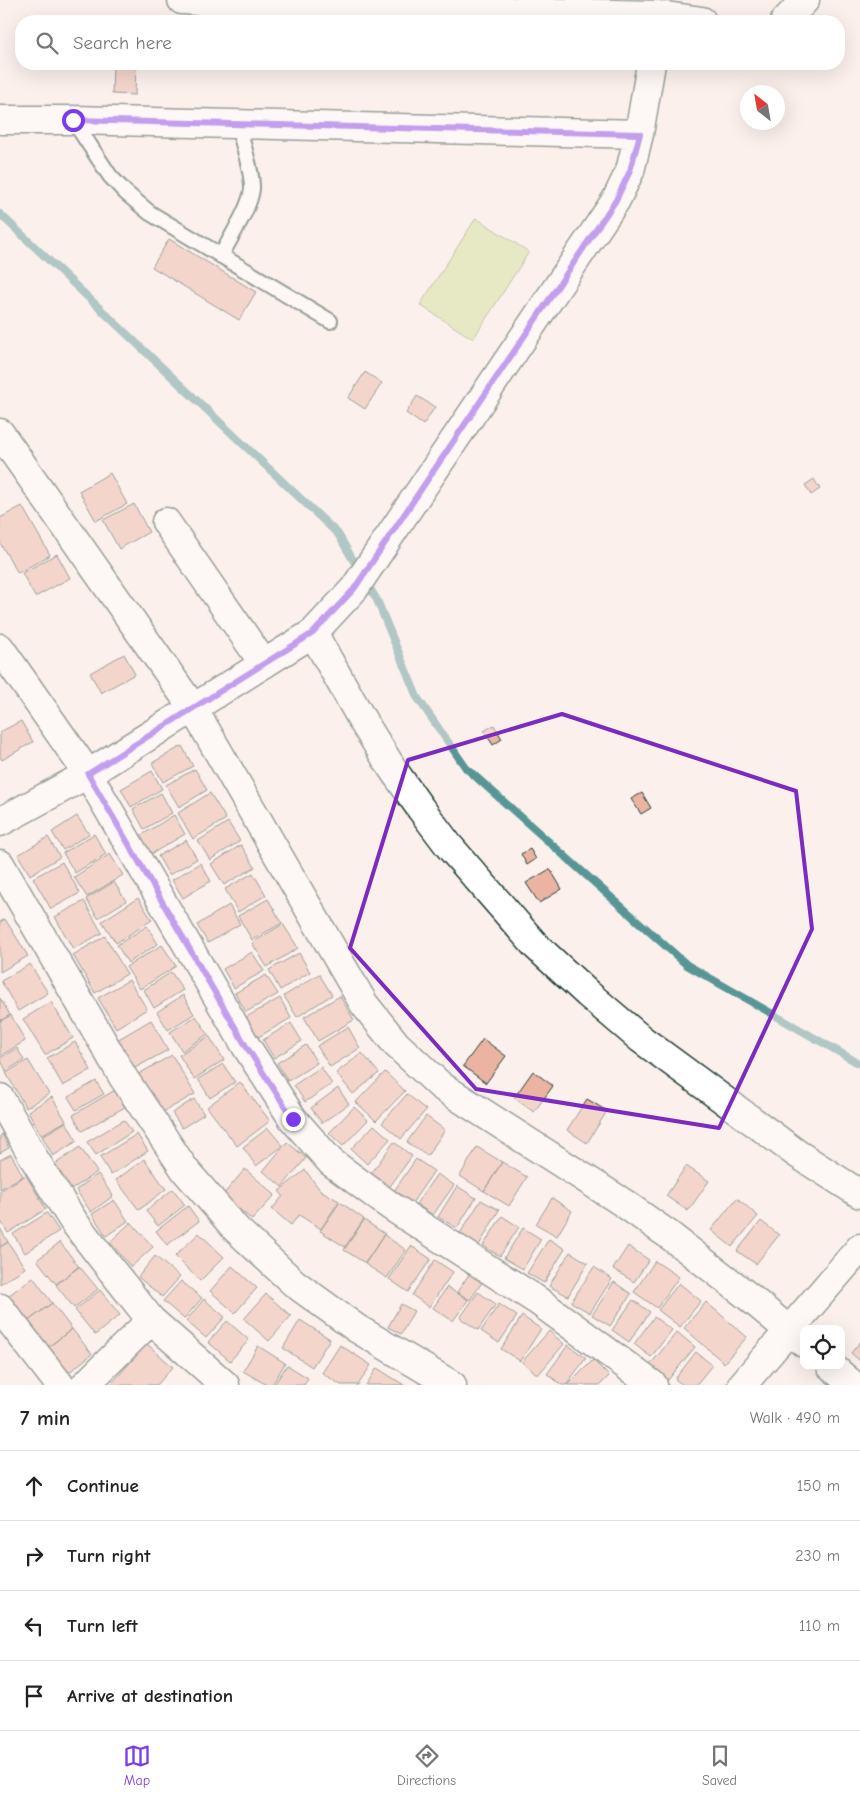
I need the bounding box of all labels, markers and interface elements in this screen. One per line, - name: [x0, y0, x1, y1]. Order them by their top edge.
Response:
- search box: [15, 15, 845, 70]
- icon: search: [33, 29, 61, 57]
- text: Search here: [73, 32, 172, 54]
- north arrow: [740, 85, 785, 130]
- route start: [62, 109, 85, 132]
- route end: [282, 1108, 305, 1131]
- map controls: [800, 1325, 845, 1370]
- button: locate: [800, 1325, 845, 1370]
- text: 7 min: [20, 1406, 70, 1430]
- text: Walk · 490 m: [750, 1409, 840, 1427]
- icon: ahead: [20, 1472, 48, 1500]
- text: Continue: [67, 1475, 139, 1497]
- text: 150 m: [797, 1477, 840, 1495]
- icon: right: [20, 1542, 48, 1570]
- text: Turn right: [67, 1545, 151, 1567]
- text: 230 m: [795, 1547, 840, 1565]
- icon: left: [20, 1612, 48, 1640]
- text: Turn left: [67, 1615, 138, 1637]
- text: 110 m: [799, 1617, 840, 1635]
- icon: arrive: [20, 1682, 48, 1710]
- text: Arrive at destination: [67, 1685, 233, 1707]
- tab: Map: [123, 1742, 151, 1789]
- tab: Directions: [397, 1742, 456, 1789]
- tab: Saved: [702, 1742, 737, 1789]

